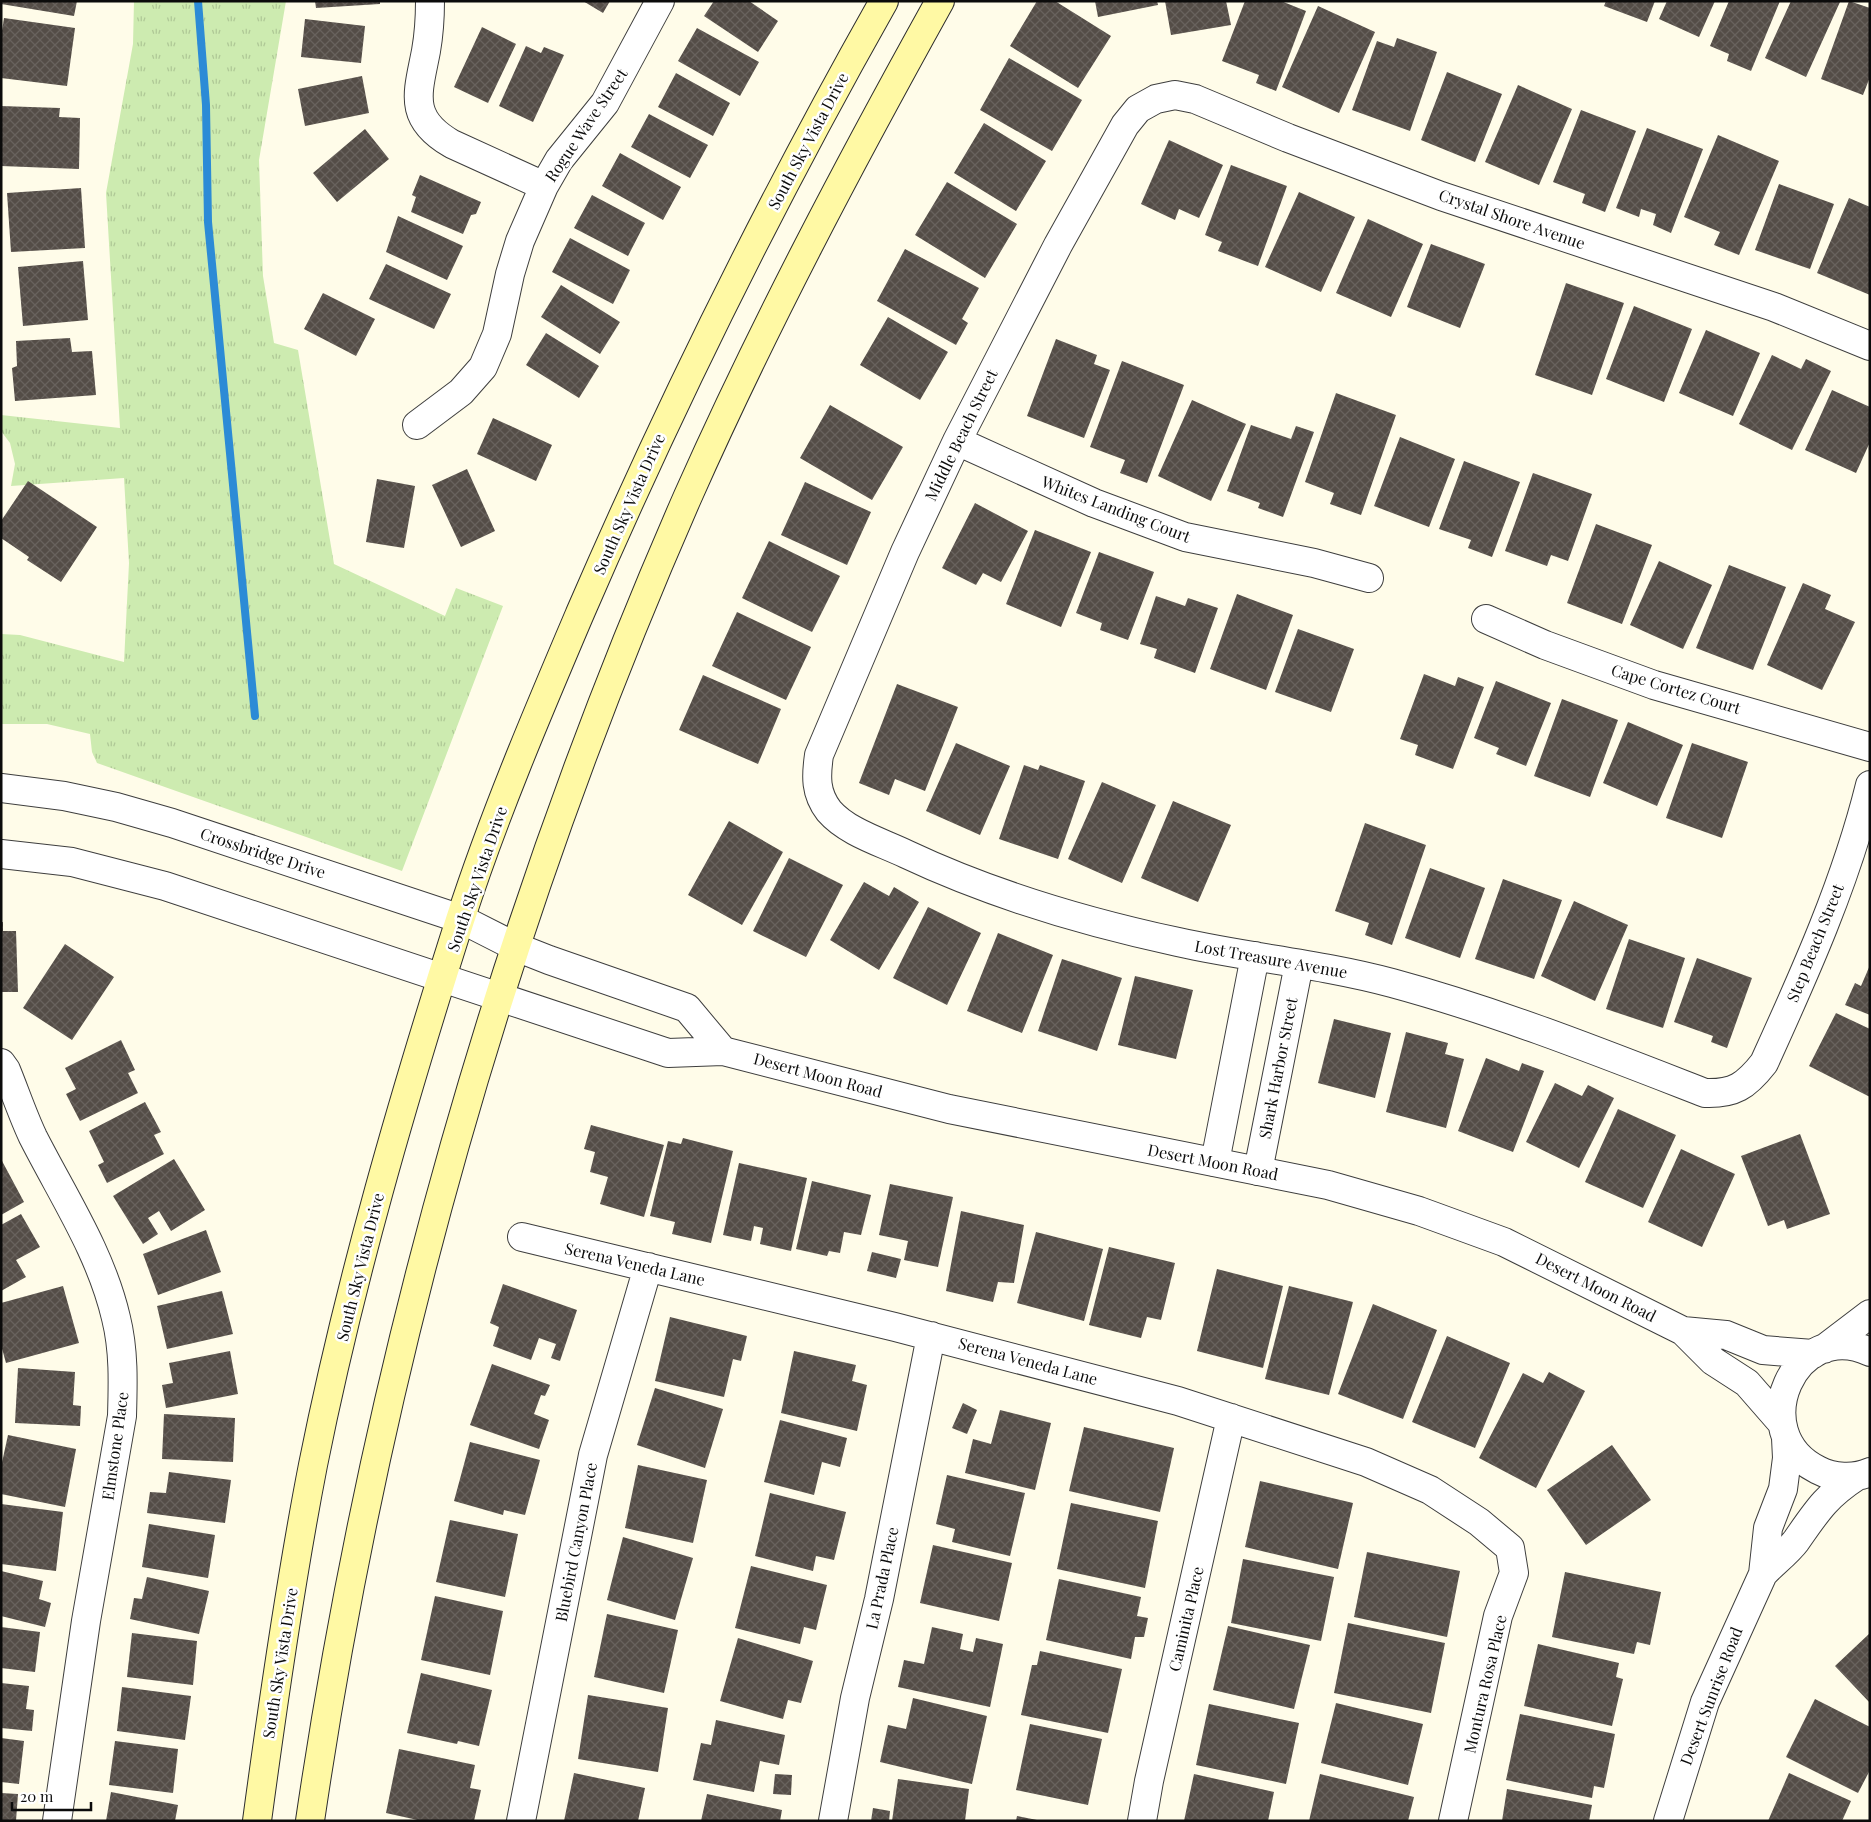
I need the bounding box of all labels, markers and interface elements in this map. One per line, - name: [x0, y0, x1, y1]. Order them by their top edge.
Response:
- street label: Rogue Wave Street: [540, 64, 632, 186]
- street label: South Sky Vista Drive: [763, 69, 853, 213]
- street label: Crystal Shore Avenue: [1436, 184, 1588, 253]
- street label: Middle Beach Street: [920, 365, 1002, 504]
- street label: South Sky Vista Drive: [588, 430, 669, 578]
- street label: Whites Landing Court: [1038, 470, 1194, 547]
- street label: Cape Cortez Court: [1609, 659, 1744, 718]
- street label: South Sky Vista Drive: [442, 803, 511, 954]
- street label: Crossbridge Drive: [198, 822, 328, 883]
- street label: Step Beach Street: [1781, 880, 1848, 1005]
- street label: Lost Treasure Avenue: [1193, 935, 1349, 982]
- street label: Shark Harbor Street: [1253, 995, 1302, 1140]
- street label: Desert Moon Road: [751, 1047, 885, 1102]
- street label: Desert Moon Road: [1146, 1139, 1280, 1184]
- street label: South Sky Vista Drive: [331, 1190, 388, 1343]
- street label: Serena Veneda Lane: [563, 1237, 707, 1290]
- street label: Desert Moon Road: [1532, 1247, 1660, 1326]
- street label: Serena Veneda Lane: [956, 1332, 1100, 1389]
- street label: Elmstone Place: [96, 1390, 133, 1502]
- street label: Bluebird Canyon Place: [550, 1460, 601, 1623]
- street label: La Prada Place: [860, 1525, 903, 1631]
- street label: Caminita Place: [1163, 1564, 1208, 1673]
- street label: South Sky Vista Drive: [257, 1586, 302, 1740]
- street label: Montura Rosa Place: [1458, 1613, 1511, 1755]
- street label: Desert Sunrise Road: [1675, 1624, 1747, 1768]
- scale bar: [12, 1780, 91, 1812]
- text: 20 m: [20, 1786, 54, 1806]

